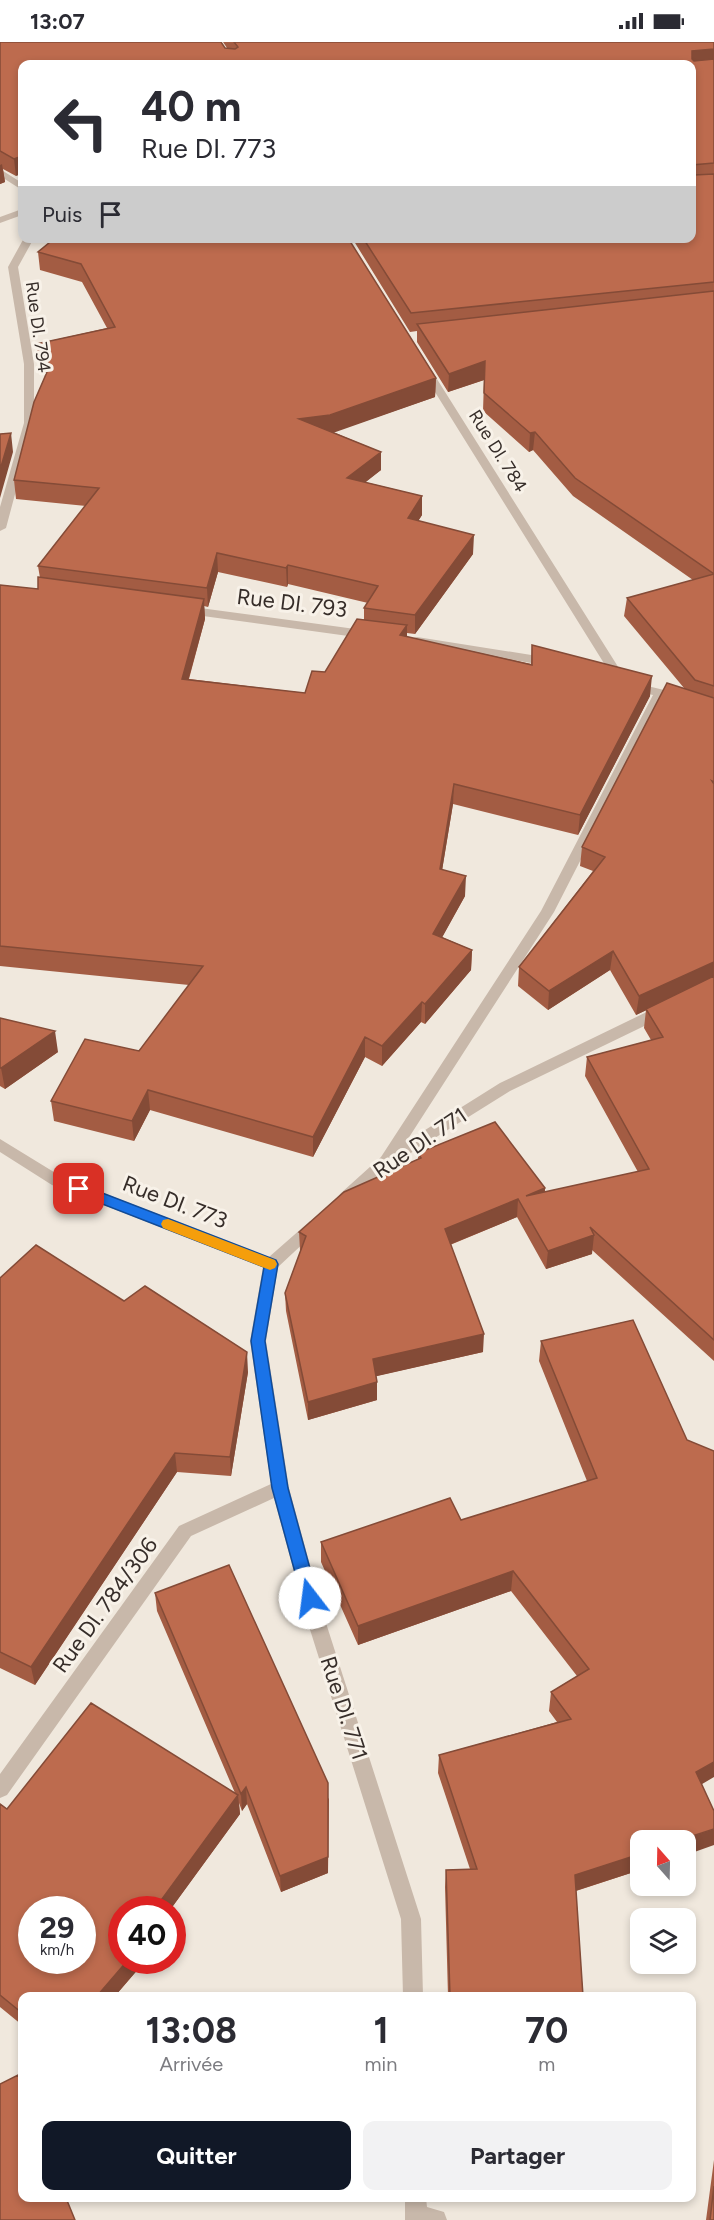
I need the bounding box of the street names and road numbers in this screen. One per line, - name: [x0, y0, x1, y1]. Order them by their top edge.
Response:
- street label: Rue DI. 794: [21, 280, 55, 374]
- street label: Rue DI. 784: [464, 406, 532, 496]
- street label: Rue DI. 793: [235, 583, 349, 623]
- street label: Rue DI. 771: [368, 1102, 472, 1184]
- street label: Rue DI. 773: [119, 1170, 231, 1234]
- street label: Rue DI. 784/306: [47, 1532, 163, 1678]
- street label: Rue DI. 771: [315, 1653, 373, 1763]

